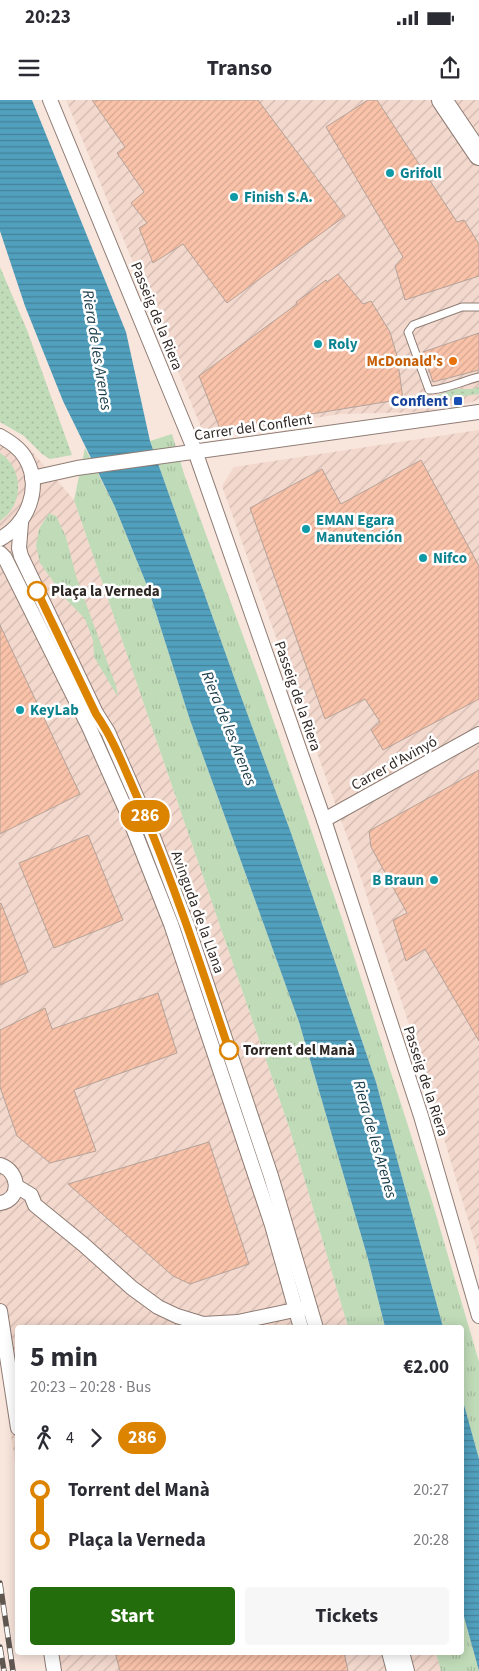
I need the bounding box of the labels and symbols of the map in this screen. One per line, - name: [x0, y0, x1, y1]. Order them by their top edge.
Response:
- place label: Grifoll: [400, 163, 442, 184]
- marker: Grifoll: [384, 167, 396, 179]
- place label: Finish S.A.: [244, 187, 313, 208]
- marker: Finish S.A.: [228, 191, 240, 203]
- street label: Passeig de la Riera: [125, 259, 188, 373]
- water label: Riera de les Arenes: [77, 288, 117, 413]
- place label: Roly: [328, 334, 358, 355]
- marker: Roly: [312, 338, 324, 350]
- place label: McDonald's: [366, 351, 443, 372]
- marker: McDonald's: [447, 355, 459, 367]
- place label: Conflent: [391, 391, 448, 412]
- marker: Conflent: [452, 395, 464, 407]
- street label: Carrer del Conflent: [193, 409, 313, 446]
- place label: EMAN Egara Manutención: [316, 510, 402, 548]
- marker: EMAN Egara Manutención: [300, 523, 312, 535]
- place label: Nifco: [433, 548, 467, 569]
- marker: Nifco: [417, 552, 429, 564]
- marker: Plaça la Verneda: [27, 581, 47, 601]
- place label: Plaça la Verneda: [51, 581, 160, 602]
- street label: Passeig de la Riera: [269, 638, 326, 754]
- water label: Riera de les Arenes: [196, 668, 262, 789]
- place label: KeyLab: [30, 700, 79, 721]
- marker: KeyLab: [14, 704, 26, 716]
- street label: Carrer d'Avinyó: [347, 731, 441, 796]
- line badge: 286: [116, 800, 174, 832]
- street label: Avinguda de la Llana: [166, 848, 229, 976]
- place label: B Braun: [372, 870, 424, 891]
- marker: B Braun: [428, 874, 440, 886]
- street label: Passeig de la Riera: [398, 1023, 453, 1139]
- marker: Torrent del Manà: [219, 1040, 239, 1060]
- place label: Torrent del Manà: [243, 1040, 355, 1061]
- water label: Riera de les Arenes: [348, 1078, 403, 1201]

